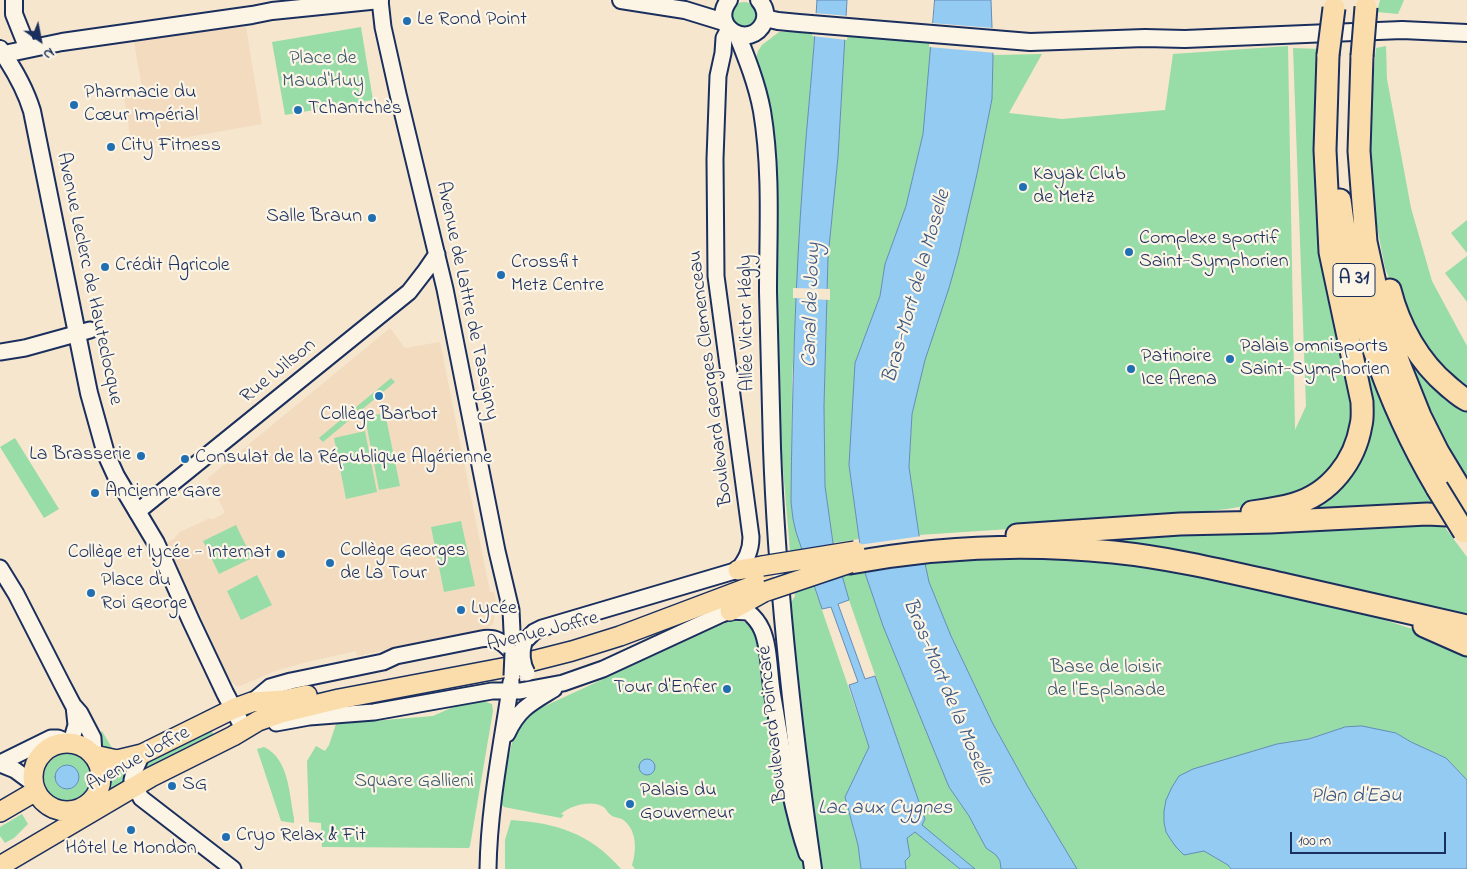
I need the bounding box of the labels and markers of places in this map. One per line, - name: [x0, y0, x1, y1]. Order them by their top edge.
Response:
- place label: Le Rond Point: [417, 9, 527, 33]
- marker: Le Rond Point: [401, 15, 413, 27]
- place label: Pharmacie du Cœur Impérial: [84, 82, 198, 129]
- place label: Tchantchès: [308, 98, 402, 122]
- marker: Pharmacie du Cœur Impérial: [68, 99, 80, 111]
- marker: Tchantchès: [292, 104, 304, 116]
- place label: City Fitness: [121, 135, 221, 159]
- marker: City Fitness: [105, 141, 117, 153]
- place label: Kayak Club de Metz: [1033, 164, 1125, 211]
- marker: Kayak Club de Metz: [1017, 181, 1029, 193]
- place label: Salle Braun: [266, 206, 362, 230]
- marker: Salle Braun: [366, 212, 378, 224]
- place label: Complexe sportif Saint-Symphorien: [1139, 228, 1289, 275]
- marker: Complexe sportif Saint-Symphorien: [1123, 246, 1135, 258]
- place label: Crossfit Metz Centre: [511, 252, 604, 299]
- place label: Crédit Agricole: [115, 255, 230, 279]
- marker: Crédit Agricole: [99, 261, 111, 273]
- marker: Crossfit Metz Centre: [495, 269, 507, 281]
- place label: Palais omnisports Saint-Symphorien: [1240, 336, 1390, 383]
- place label: Patinoire Ice Arena: [1141, 346, 1217, 393]
- marker: Palais omnisports Saint-Symphorien: [1224, 353, 1236, 365]
- marker: Patinoire Ice Arena: [1125, 363, 1137, 375]
- marker: Collège Barbot: [373, 390, 385, 402]
- place label: Collège Barbot: [320, 404, 438, 428]
- place label: La Brasserie: [29, 444, 131, 468]
- place label: Consulat de la République Algérienne: [195, 447, 492, 471]
- marker: La Brasserie: [135, 450, 147, 462]
- marker: Consulat de la République Algérienne: [179, 453, 191, 465]
- place label: Ancienne Gare: [105, 481, 221, 505]
- marker: Ancienne Gare: [89, 487, 101, 499]
- place label: Collège Georges de La Tour: [340, 540, 466, 587]
- place label: Collège et lycée - Internat: [68, 542, 271, 566]
- marker: Collège et lycée - Internat: [275, 548, 287, 560]
- marker: Collège Georges de La Tour: [324, 557, 336, 569]
- place label: Place du Roi George: [101, 570, 187, 617]
- marker: Place du Roi George: [85, 587, 97, 599]
- place label: Lycée: [471, 598, 517, 622]
- marker: Lycée: [455, 604, 467, 616]
- place label: Tour d'Enfer: [614, 677, 717, 701]
- marker: Tour d'Enfer: [721, 683, 733, 695]
- place label: SG: [182, 774, 207, 798]
- marker: SG: [166, 780, 178, 792]
- place label: Palais du Gouverneur: [640, 780, 734, 827]
- marker: Palais du Gouverneur: [624, 798, 636, 810]
- marker: Hôtel Le Mondon: [125, 824, 137, 836]
- place label: Cryo Relax & Fit: [236, 825, 366, 849]
- marker: Cryo Relax & Fit: [220, 831, 232, 843]
- place label: Hôtel Le Mondon: [65, 838, 197, 862]

